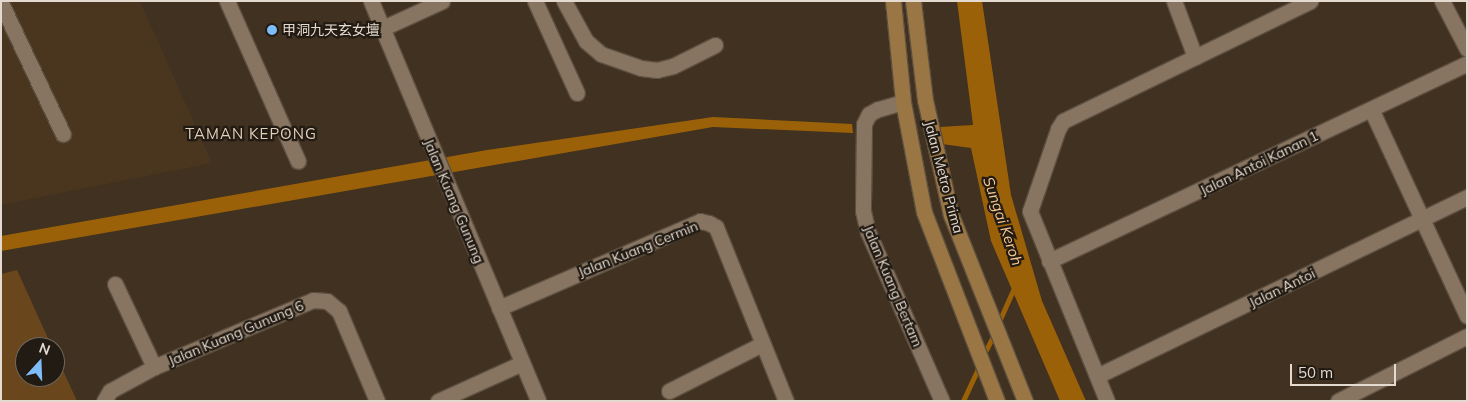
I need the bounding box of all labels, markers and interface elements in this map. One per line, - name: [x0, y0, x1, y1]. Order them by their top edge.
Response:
- place label: 甲洞九天玄女壇: [282, 22, 380, 38]
- marker: 甲洞九天玄女壇: [266, 24, 278, 36]
- street label: Jalan Metro Prima: [921, 119, 967, 235]
- district label: TAMAN KEPONG: [184, 125, 318, 143]
- street label: Jalan Antoi Kanan 1: [1197, 127, 1321, 199]
- street label: Jalan Kuang Gunung: [420, 136, 488, 266]
- water label: Sungai Keroh: [979, 174, 1027, 268]
- street label: Jalan Kuang Cermin: [576, 217, 700, 281]
- street label: Jalan Kuang Bertam: [860, 223, 926, 349]
- street label: Jalan Antoi: [1246, 265, 1318, 311]
- street label: Jalan Kuang Gunung 6: [166, 297, 306, 369]
- north arrow: [15, 337, 65, 387]
- text: N: [37, 339, 53, 359]
- scale bar: [1293, 354, 1399, 386]
- text: 50 m: [1298, 363, 1333, 382]

